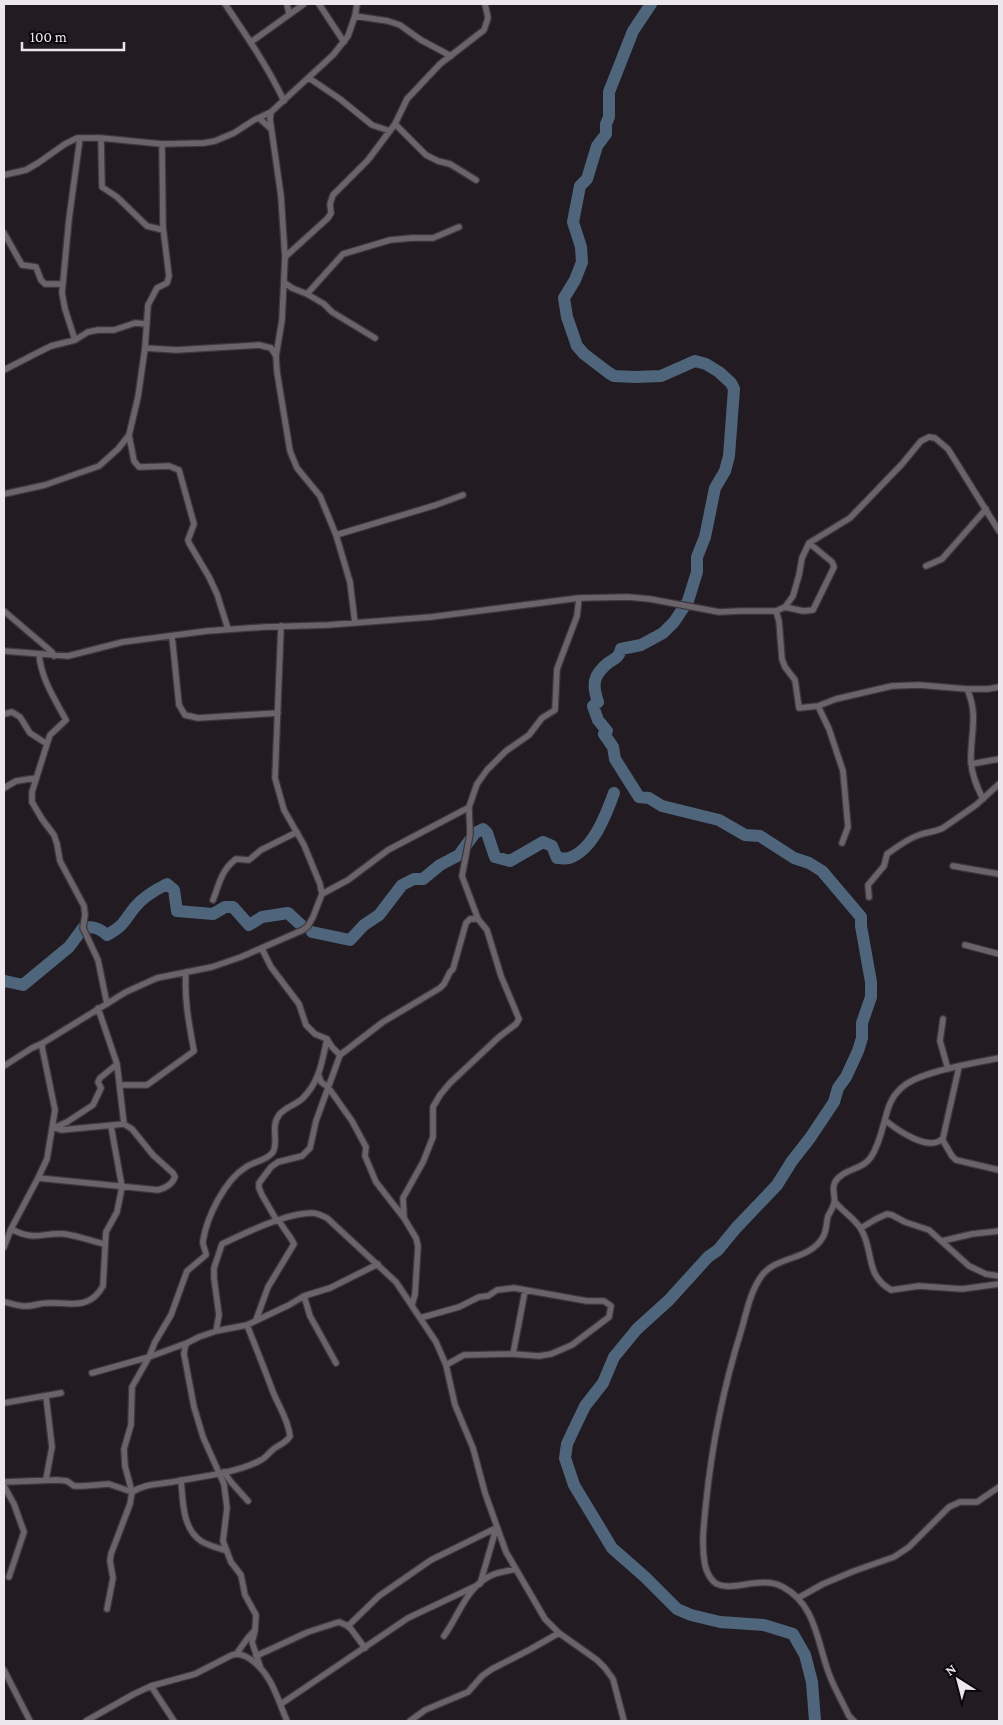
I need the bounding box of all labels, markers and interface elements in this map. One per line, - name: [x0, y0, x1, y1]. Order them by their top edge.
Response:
- scale bar: [22, 20, 125, 52]
- text: 100 m: [30, 29, 67, 45]
- north arrow: [933, 1655, 983, 1705]
- text: N: [942, 1660, 959, 1679]

